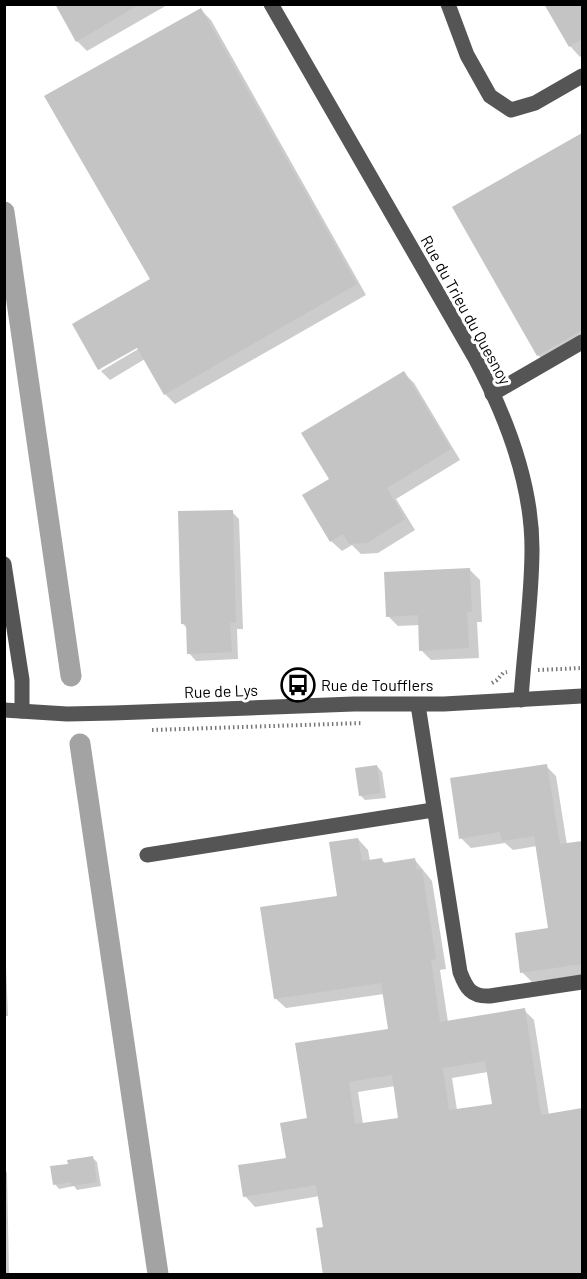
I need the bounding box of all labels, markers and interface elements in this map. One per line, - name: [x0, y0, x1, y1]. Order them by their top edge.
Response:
- street label: Rue du Trieu du Quesnoy: [417, 232, 516, 388]
- bus stop icon: Rue de Toufflers: [280, 667, 316, 703]
- place label: Rue de Toufflers: [321, 675, 434, 694]
- street label: Rue de Lys: [184, 680, 258, 701]

